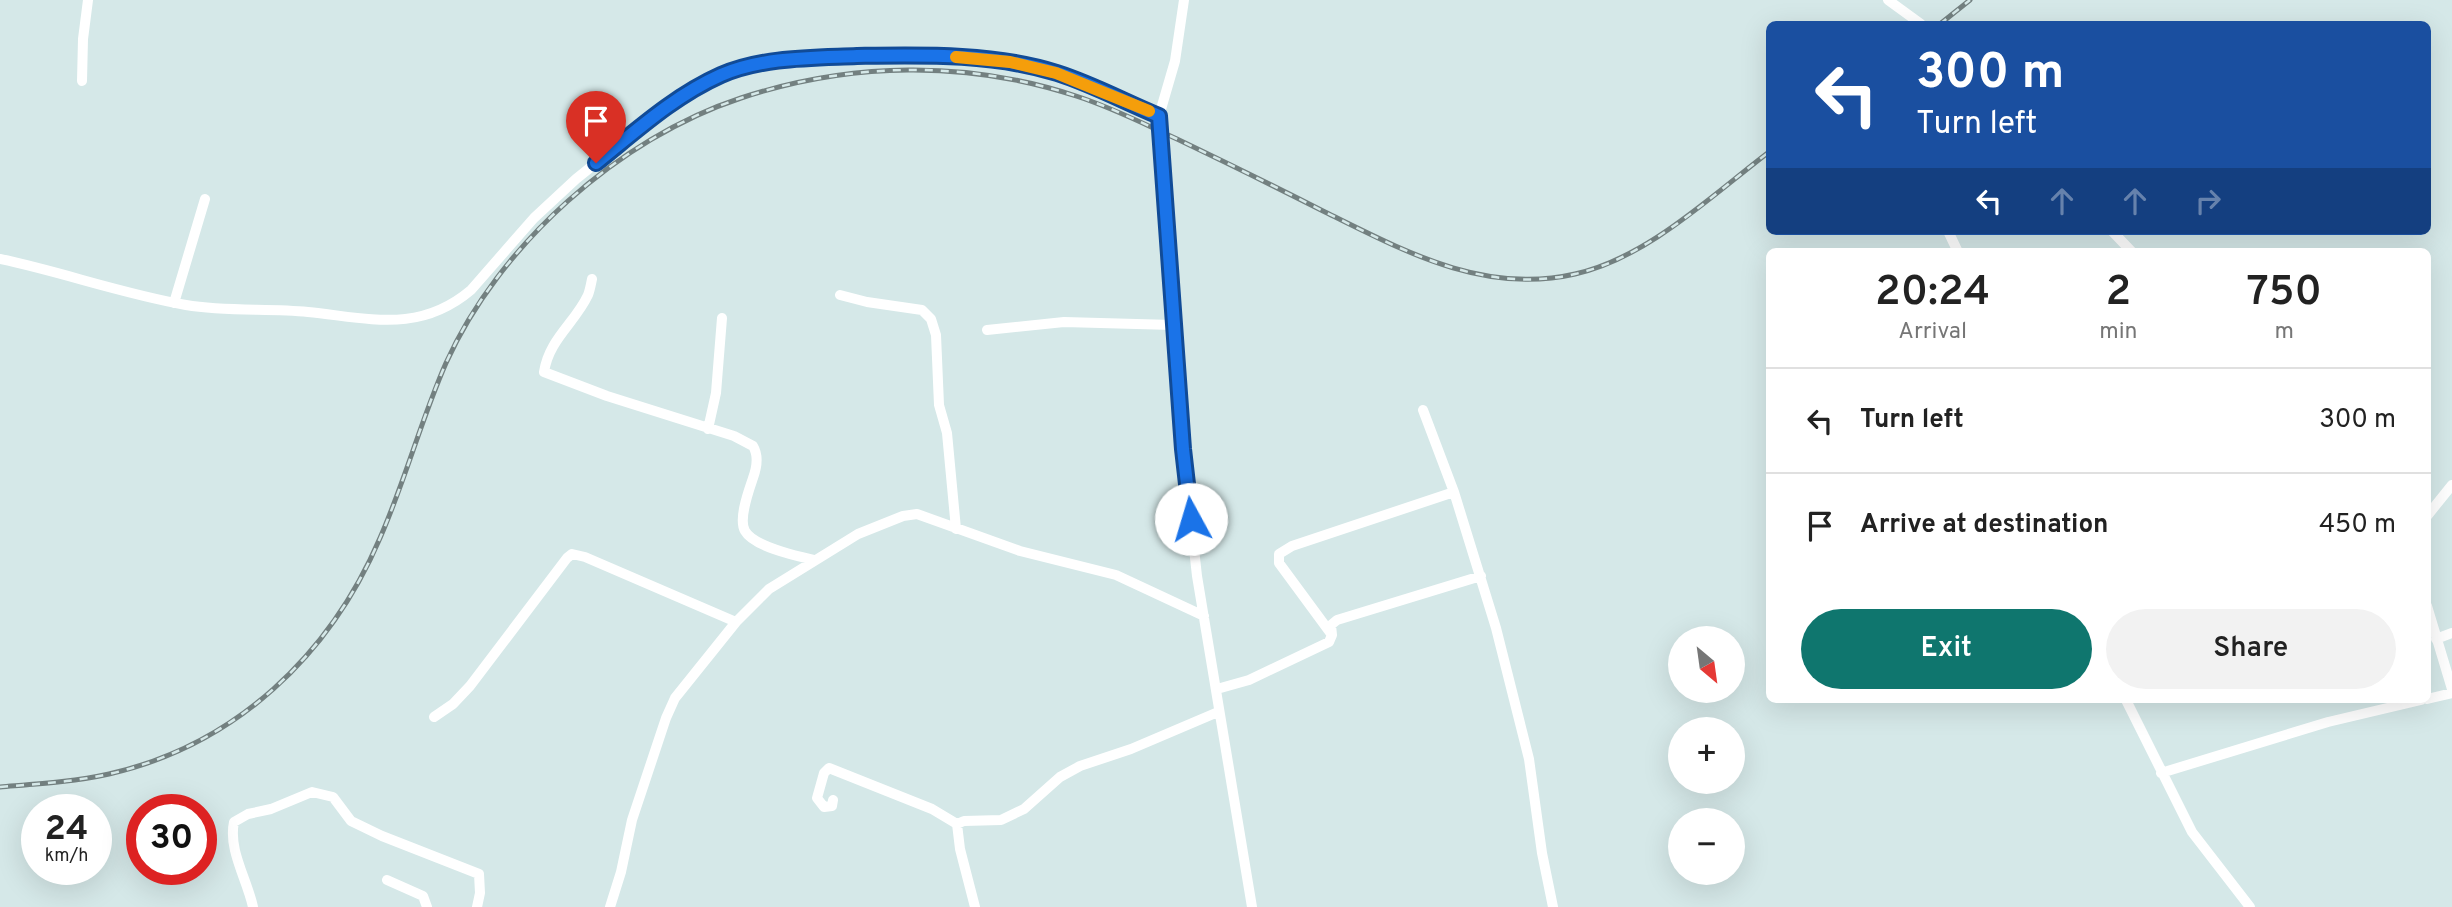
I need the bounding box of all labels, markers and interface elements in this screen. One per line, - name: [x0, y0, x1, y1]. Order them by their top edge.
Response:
- text: 300 m: [1916, 44, 2064, 106]
- icon: left: [1801, 49, 1892, 140]
- pin: [566, 91, 626, 163]
- icon: arrive: [577, 102, 615, 140]
- text: Turn left: [1916, 105, 2037, 145]
- icon: left: [1970, 182, 2008, 220]
- icon: ahead: [2043, 182, 2081, 220]
- icon: ahead: [2116, 182, 2154, 220]
- icon: right: [2189, 182, 2227, 220]
- text: 20:24: [1875, 267, 1990, 320]
- text: 2: [2106, 267, 2131, 320]
- text: 750: [2247, 267, 2322, 320]
- text: Arrival: [1898, 318, 1967, 347]
- text: min: [2099, 318, 2138, 347]
- text: m: [2275, 318, 2294, 347]
- icon: left: [1801, 402, 1839, 440]
- text: Turn left: [1860, 404, 1964, 437]
- text: 300 m: [2319, 404, 2396, 437]
- position arrow: [1154, 482, 1228, 556]
- icon: arrive: [1801, 507, 1839, 545]
- text: Arrive at destination: [1860, 509, 2108, 542]
- text: 450 m: [2319, 509, 2396, 542]
- button: Exit: [1801, 609, 2092, 689]
- button: Share: [2106, 609, 2396, 689]
- north arrow: [1668, 626, 1745, 704]
- map controls: [1668, 626, 1745, 885]
- button: +: [1668, 717, 1745, 794]
- speed limit sign: 30: [126, 794, 217, 885]
- text: 24: [45, 808, 88, 852]
- button: −: [1668, 808, 1745, 885]
- text: km/h: [45, 845, 88, 868]

